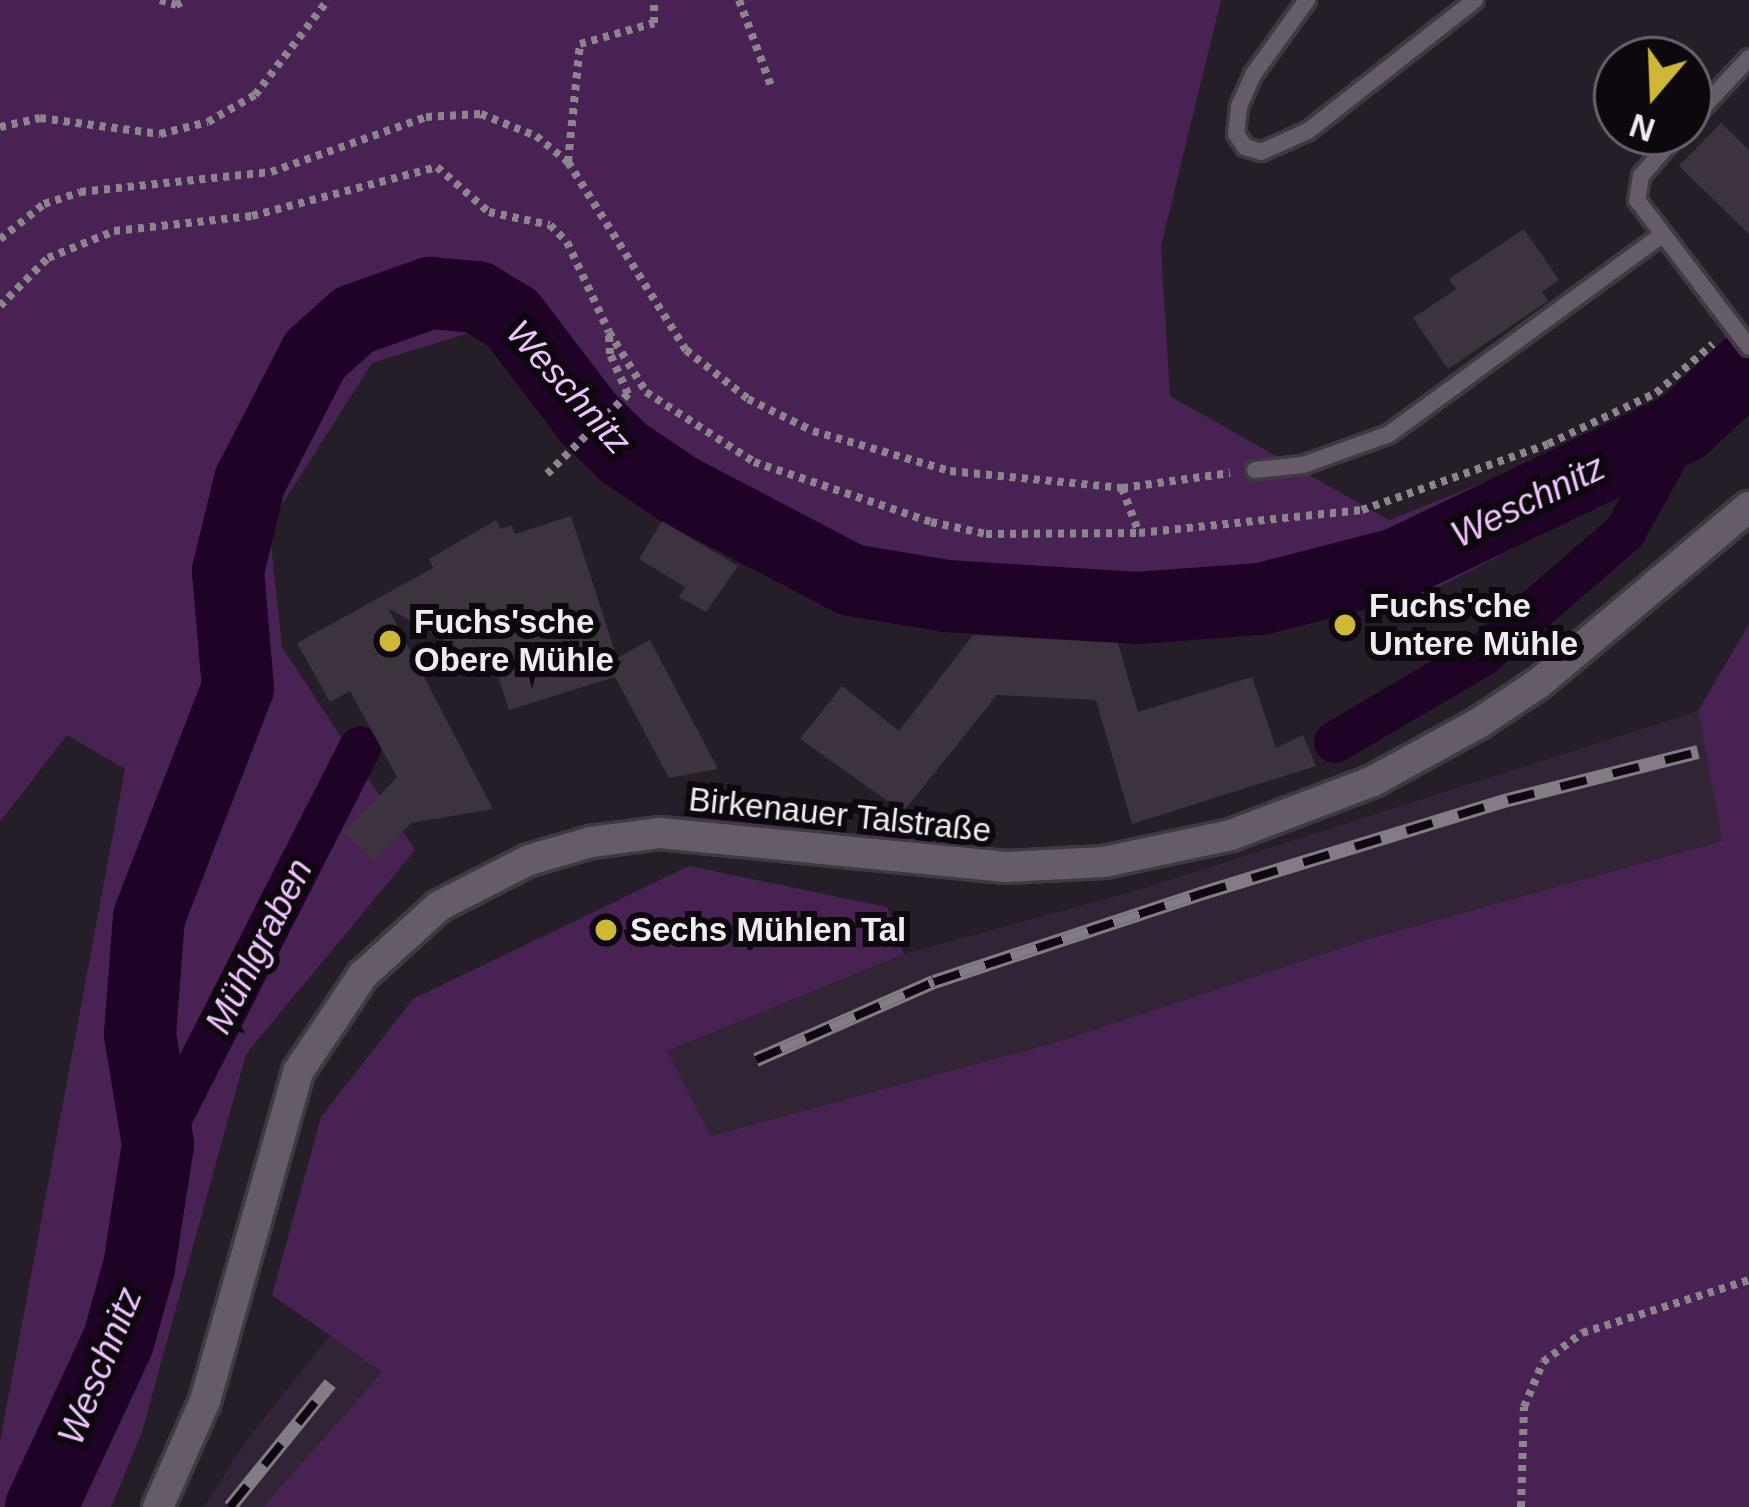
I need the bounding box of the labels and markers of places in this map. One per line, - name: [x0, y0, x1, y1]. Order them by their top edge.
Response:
- place label: Fuchs'che Untere Mühle: [1369, 586, 1578, 664]
- place label: Fuchs'sche Obere Mühle: [414, 602, 614, 680]
- marker: Fuchs'che Untere Mühle: [1332, 612, 1358, 638]
- marker: Fuchs'sche Obere Mühle: [377, 628, 403, 654]
- place label: Sechs Mühlen Tal: [630, 910, 906, 950]
- marker: Sechs Mühlen Tal: [593, 917, 619, 943]

